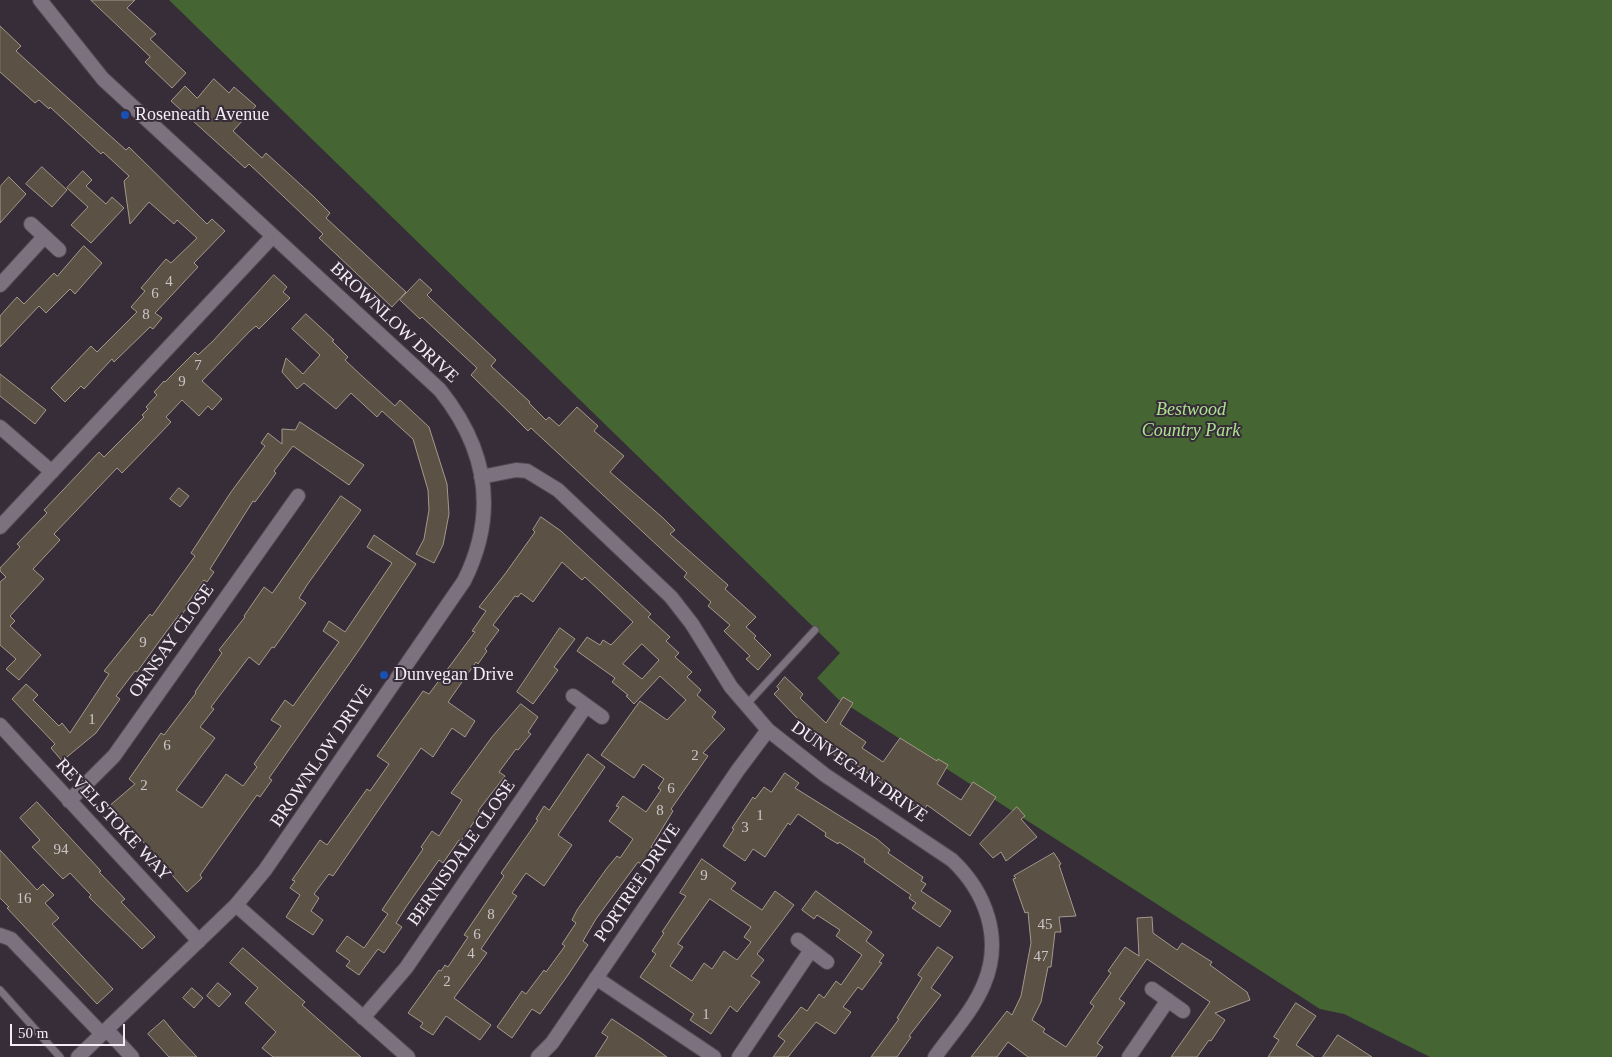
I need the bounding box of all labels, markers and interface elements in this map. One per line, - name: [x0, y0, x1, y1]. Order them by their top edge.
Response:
- place label: Roseneath Avenue: [135, 104, 269, 126]
- marker: Roseneath Avenue: [119, 109, 131, 121]
- street label: BROWNLOW DRIVE: [325, 258, 463, 388]
- house number: 4: [165, 273, 173, 291]
- house number: 6: [151, 285, 159, 303]
- house number: 8: [142, 306, 150, 324]
- house number: 7: [194, 357, 202, 375]
- house number: 9: [178, 373, 186, 391]
- park label: Bestwood Country Park: [1142, 399, 1240, 442]
- street label: ORNSAY CLOSE: [125, 580, 219, 702]
- house number: 9: [139, 634, 147, 652]
- place label: Dunvegan Drive: [394, 664, 513, 686]
- marker: Dunvegan Drive: [378, 669, 390, 681]
- street label: BROWNLOW DRIVE: [266, 681, 378, 831]
- house number: 1: [88, 711, 96, 729]
- street label: DUNVEGAN DRIVE: [787, 717, 931, 827]
- house number: 6: [163, 737, 171, 755]
- house number: 2: [691, 747, 699, 765]
- street label: REVELSTOKE WAY: [51, 754, 175, 886]
- street label: BERNISDALE CLOSE: [403, 776, 521, 930]
- house number: 2: [140, 777, 148, 795]
- house number: 6: [667, 780, 675, 798]
- house number: 8: [656, 802, 664, 820]
- house number: 1: [756, 807, 764, 825]
- house number: 3: [741, 819, 749, 837]
- street label: PORTREE DRIVE: [590, 820, 686, 946]
- house number: 94: [54, 841, 68, 859]
- house number: 9: [700, 867, 708, 885]
- house number: 16: [16, 890, 32, 908]
- house number: 8: [487, 906, 495, 924]
- house number: 45: [1038, 916, 1052, 934]
- house number: 6: [473, 926, 481, 944]
- house number: 4: [467, 945, 475, 963]
- house number: 47: [1034, 948, 1048, 966]
- house number: 2: [443, 973, 451, 991]
- house number: 1: [702, 1006, 710, 1024]
- scale bar: [12, 1014, 128, 1046]
- text: 50 m: [18, 1025, 48, 1041]

